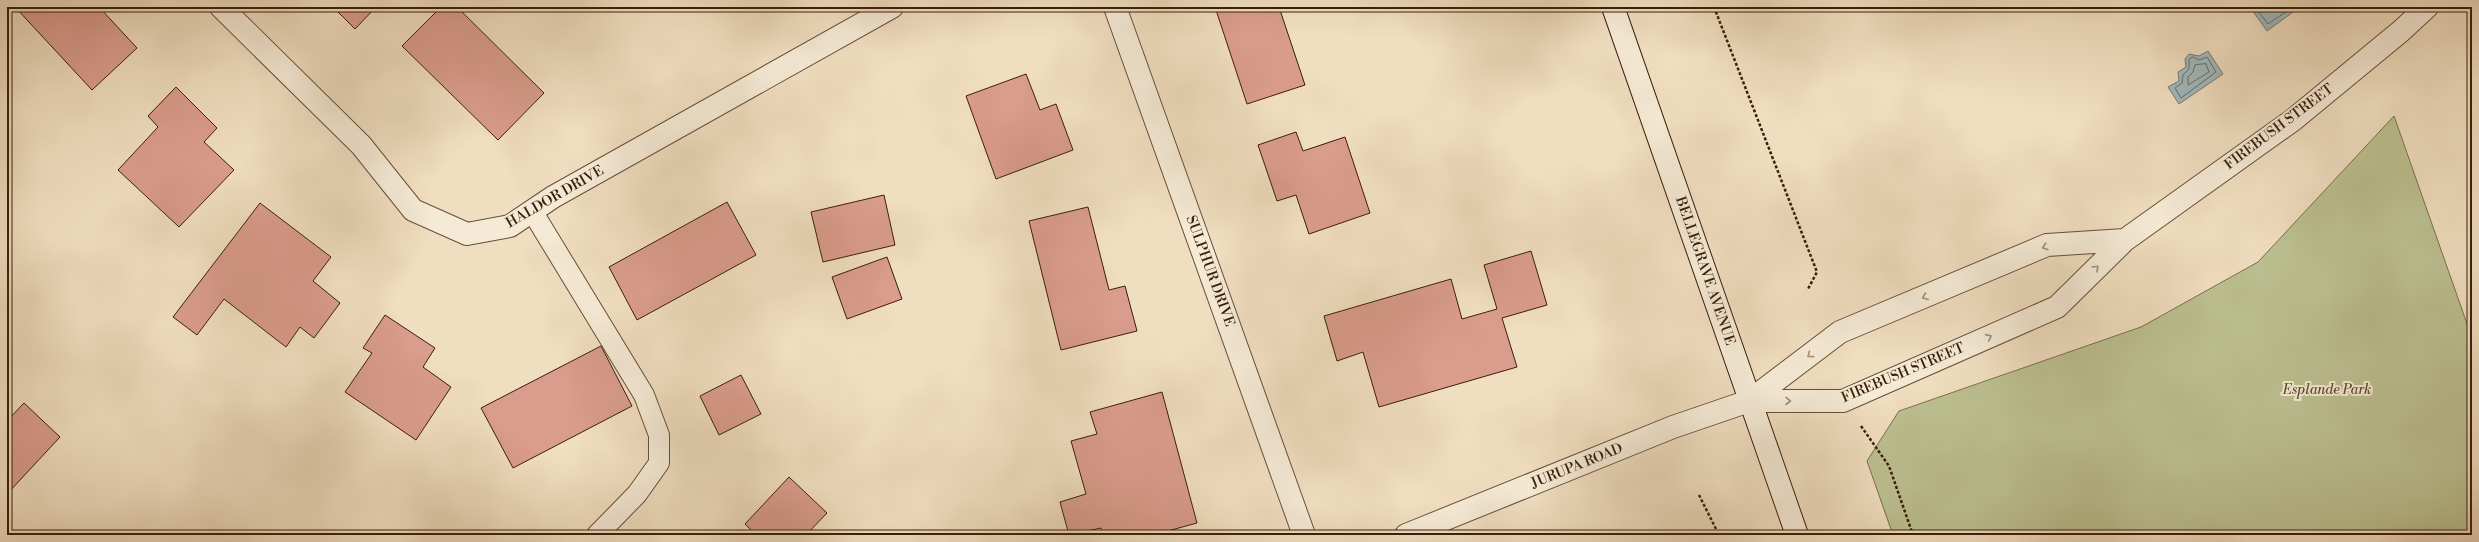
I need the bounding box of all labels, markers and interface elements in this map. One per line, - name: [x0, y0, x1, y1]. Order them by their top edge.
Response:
- street label: FIREBUSH STREET: [2221, 80, 2337, 174]
- street label: HALDOR DRIVE: [503, 162, 607, 232]
- street label: BELLEGRAVE AVENUE: [1671, 193, 1739, 348]
- street label: SULPHUR DRIVE: [1182, 213, 1238, 329]
- one-way arrow: [2042, 242, 2049, 251]
- one-way arrow: [2091, 265, 2099, 273]
- one-way arrow: [1921, 292, 1928, 300]
- one-way arrow: [1984, 334, 1992, 342]
- street label: FIREBUSH STREET: [1839, 339, 1967, 407]
- one-way arrow: [1807, 350, 1814, 358]
- park label: Esplande Park: [2282, 381, 2371, 399]
- one-way arrow: [1785, 397, 1791, 405]
- street label: JURUPA ROAD: [1527, 439, 1626, 493]

